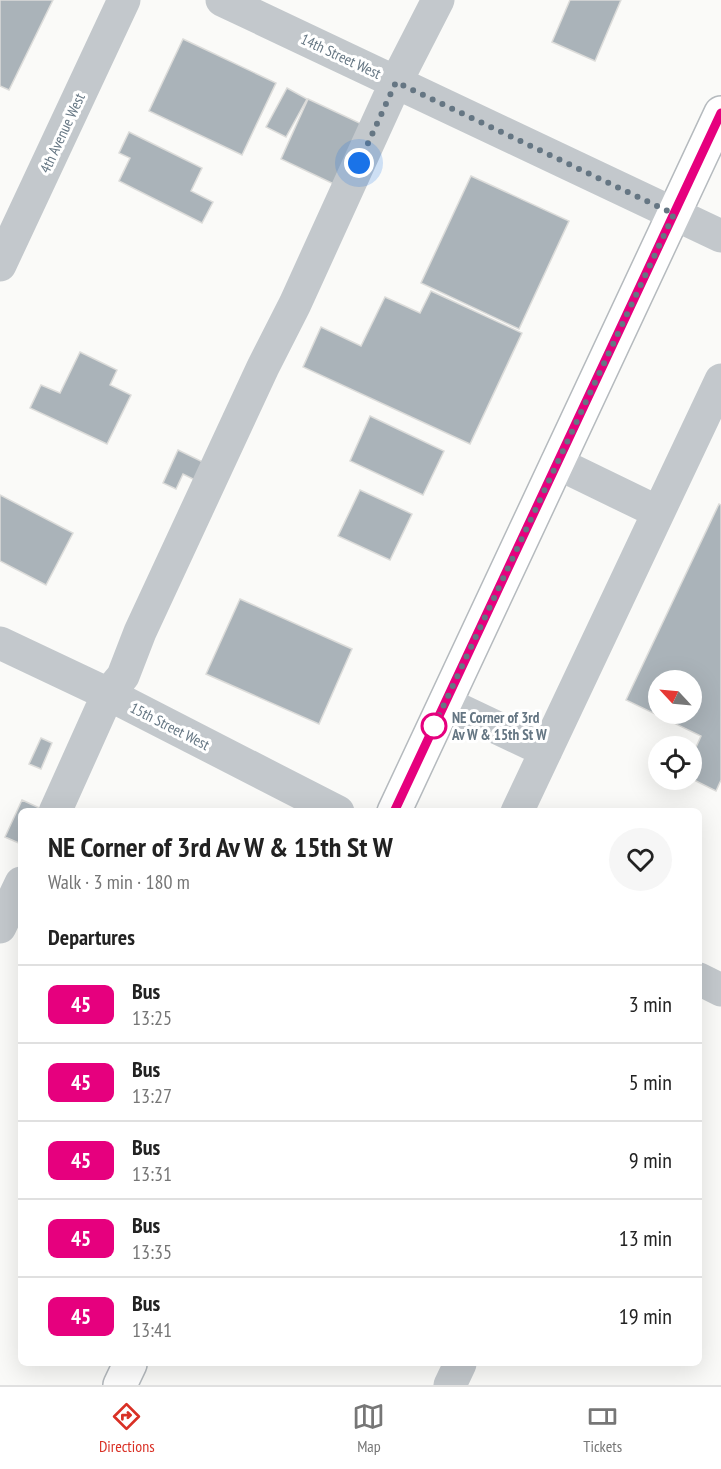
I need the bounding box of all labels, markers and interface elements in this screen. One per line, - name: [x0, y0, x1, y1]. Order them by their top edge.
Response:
- street label: 14th Street West: [298, 29, 384, 83]
- street label: 4th Avenue West: [35, 90, 89, 176]
- your location: [344, 148, 374, 178]
- north arrow: [648, 670, 702, 724]
- map controls: [648, 670, 702, 790]
- street label: 15th Street West: [127, 698, 213, 754]
- place label: NE Corner of 3rd Av W & 15th St W: [451, 708, 547, 744]
- marker: NE Corner of 3rd Av W & 15th St W: [421, 713, 447, 739]
- button: locate: [648, 736, 702, 790]
- text: NE Corner of 3rd Av W & 15th St W: [48, 828, 393, 865]
- button: heart: [609, 828, 672, 891]
- text: Walk · 3 min · 180 m: [48, 869, 190, 895]
- text: Departures: [48, 923, 135, 951]
- text: Bus: [132, 977, 160, 1005]
- text: 3 min: [629, 990, 672, 1018]
- text: 45: [71, 991, 91, 1018]
- text: 13:25: [132, 1005, 172, 1031]
- text: Bus: [132, 1055, 160, 1083]
- text: 5 min: [629, 1068, 672, 1096]
- text: 45: [71, 1069, 91, 1096]
- text: 13:27: [132, 1083, 172, 1109]
- text: Bus: [132, 1133, 160, 1161]
- text: 9 min: [629, 1146, 672, 1174]
- text: 45: [71, 1147, 91, 1174]
- text: 13:31: [132, 1161, 172, 1187]
- text: Bus: [132, 1211, 160, 1239]
- text: 13 min: [619, 1224, 672, 1252]
- text: 45: [71, 1225, 91, 1252]
- text: 13:35: [132, 1239, 172, 1265]
- text: Bus: [132, 1289, 160, 1317]
- text: 19 min: [619, 1302, 672, 1330]
- text: 45: [71, 1303, 91, 1330]
- text: 13:41: [132, 1317, 172, 1343]
- tab: Directions: [99, 1400, 155, 1456]
- tab: Map: [352, 1400, 385, 1456]
- tab: Tickets: [583, 1400, 622, 1456]

